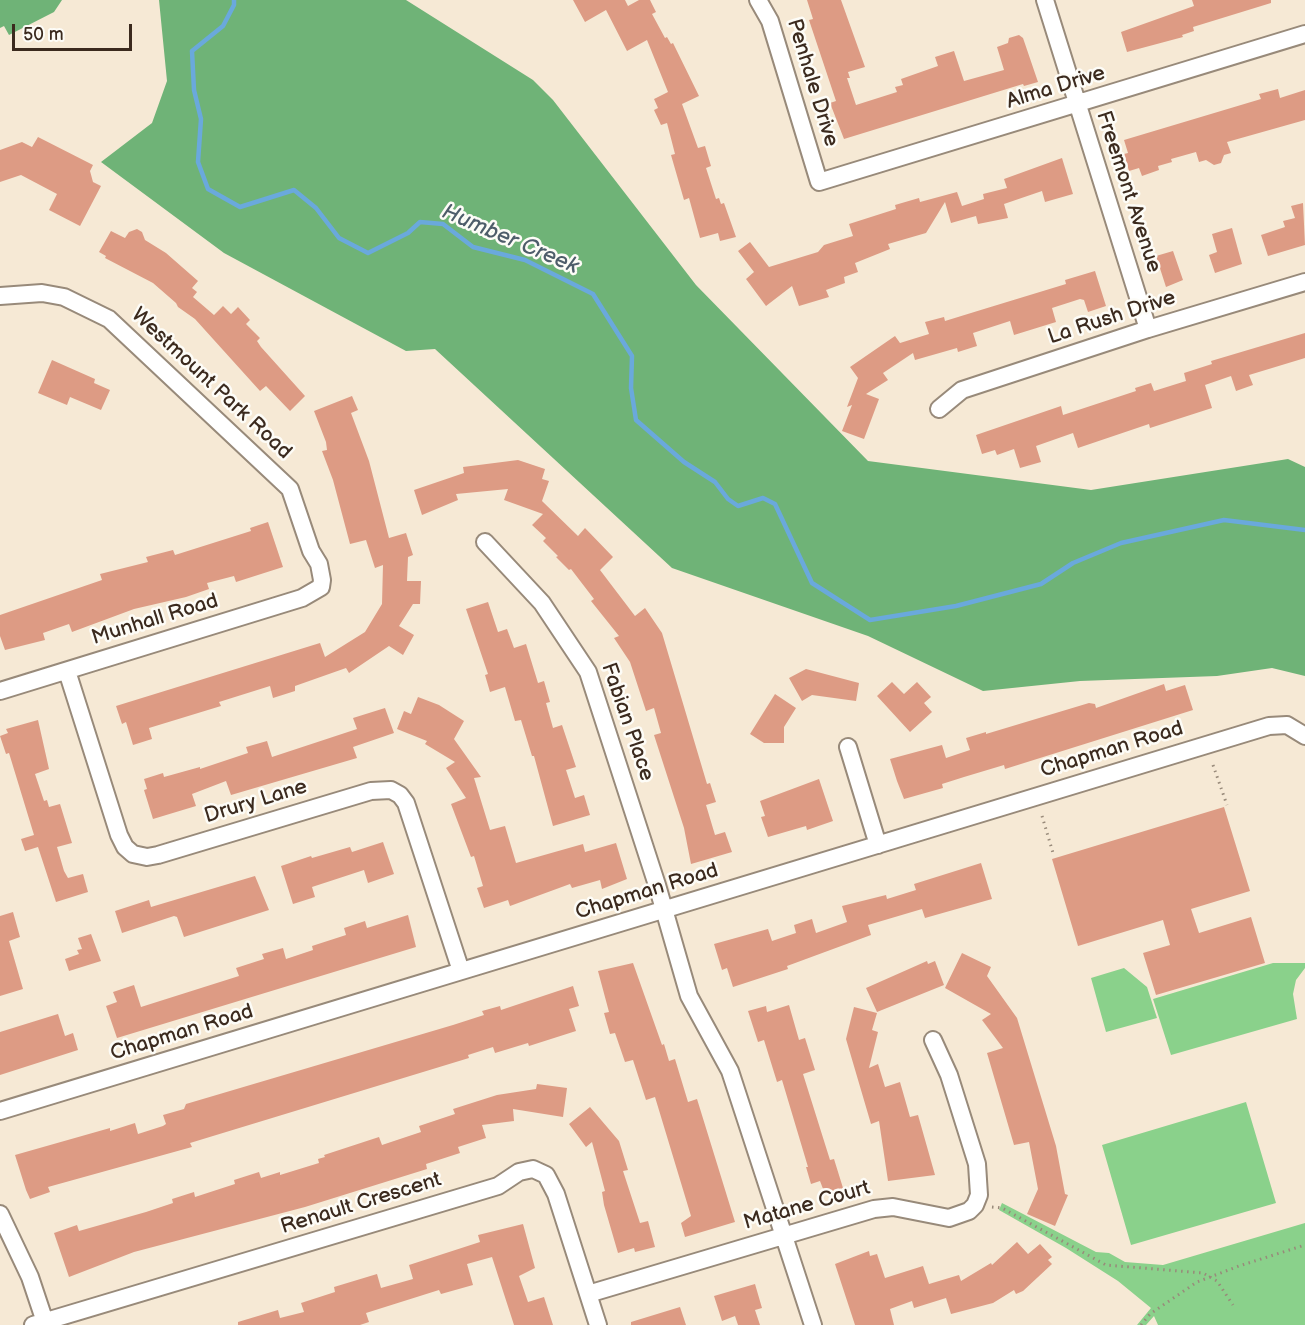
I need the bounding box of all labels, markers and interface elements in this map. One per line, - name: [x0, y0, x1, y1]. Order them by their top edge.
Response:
- scale bar: [15, 12, 135, 50]
- street label: Penhale Drive: [781, 16, 843, 150]
- text: 50 m: [23, 24, 64, 45]
- street label: Alma Drive: [1004, 61, 1108, 115]
- street label: Freemont Avenue: [1090, 108, 1166, 276]
- water label: Humber Creek: [438, 199, 582, 281]
- street label: La Rush Drive: [1045, 286, 1179, 350]
- street label: Westmount Park Road: [125, 303, 297, 465]
- street label: Munhall Road: [89, 589, 221, 651]
- street label: Fabian Place: [595, 660, 659, 784]
- street label: Chapman Road: [1037, 716, 1187, 784]
- street label: Drury Lane: [202, 774, 310, 830]
- street label: Chapman Road: [572, 858, 722, 926]
- street label: Chapman Road: [107, 999, 257, 1067]
- street label: Renault Crescent: [278, 1168, 444, 1240]
- street label: Matane Court: [741, 1176, 873, 1236]

